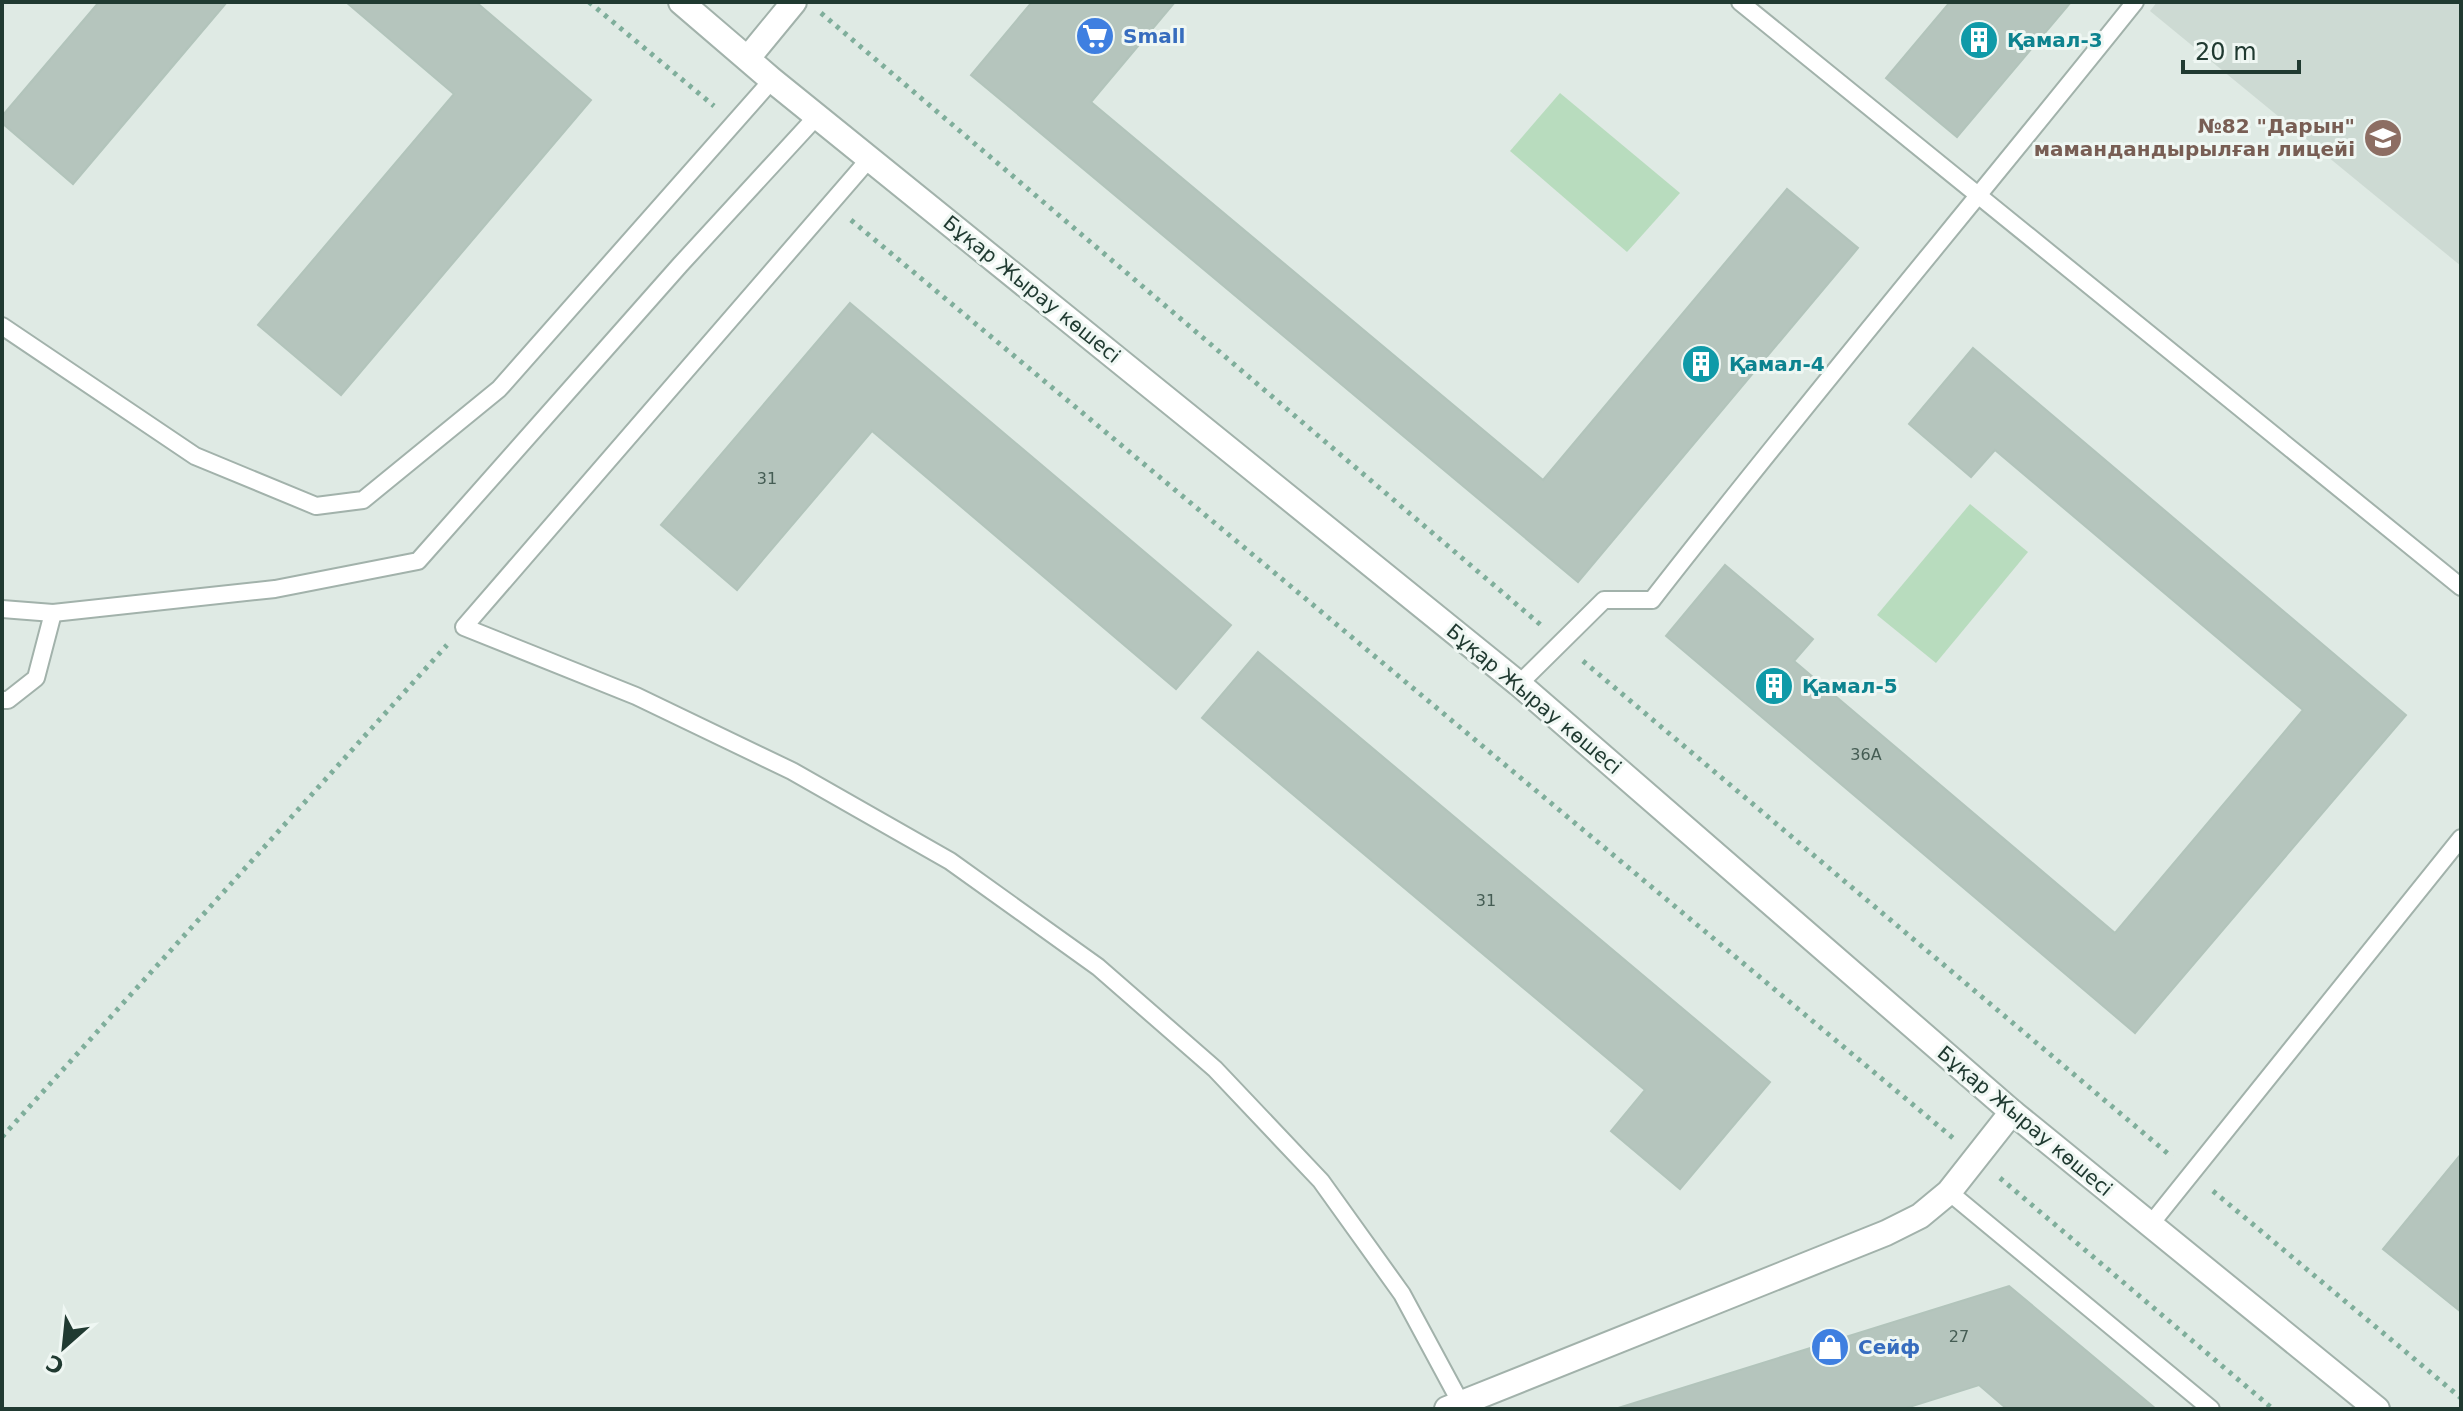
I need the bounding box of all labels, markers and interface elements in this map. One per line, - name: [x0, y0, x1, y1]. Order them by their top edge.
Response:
- supermarket icon: Small: [1074, 15, 1116, 57]
- building icon: Қамал-3: [1958, 19, 2000, 61]
- place label: Small: [1123, 24, 1185, 48]
- scale bar: [2183, 24, 2299, 74]
- place label: Қамал-3: [2007, 28, 2103, 52]
- text: 20 m: [2195, 38, 2257, 66]
- place label: №82 "Дарын" мамандандырылған лицейі: [2034, 114, 2355, 161]
- school or university icon: №82 "Дарын" мамандандырылған лицейі: [2362, 117, 2404, 159]
- street label: Бұқар Жырау көшесі: [939, 210, 1125, 368]
- building icon: Қамал-4: [1680, 343, 1722, 385]
- place label: Қамал-4: [1729, 352, 1825, 376]
- house number: 31: [757, 469, 777, 488]
- street label: Бұқар Жырау көшесі: [1442, 619, 1626, 779]
- building icon: Қамал-5: [1753, 665, 1795, 707]
- place label: Қамал-5: [1802, 674, 1898, 698]
- house number: 36А: [1850, 745, 1882, 764]
- house number: 31: [1476, 891, 1496, 910]
- street label: Бұқар Жырау көшесі: [1933, 1041, 2117, 1201]
- north arrow: [24, 1307, 104, 1387]
- shop icon: Сейф: [1809, 1326, 1851, 1368]
- house number: 27: [1949, 1327, 1969, 1346]
- place label: Сейф: [1858, 1335, 1920, 1359]
- text: С: [42, 1350, 68, 1379]

